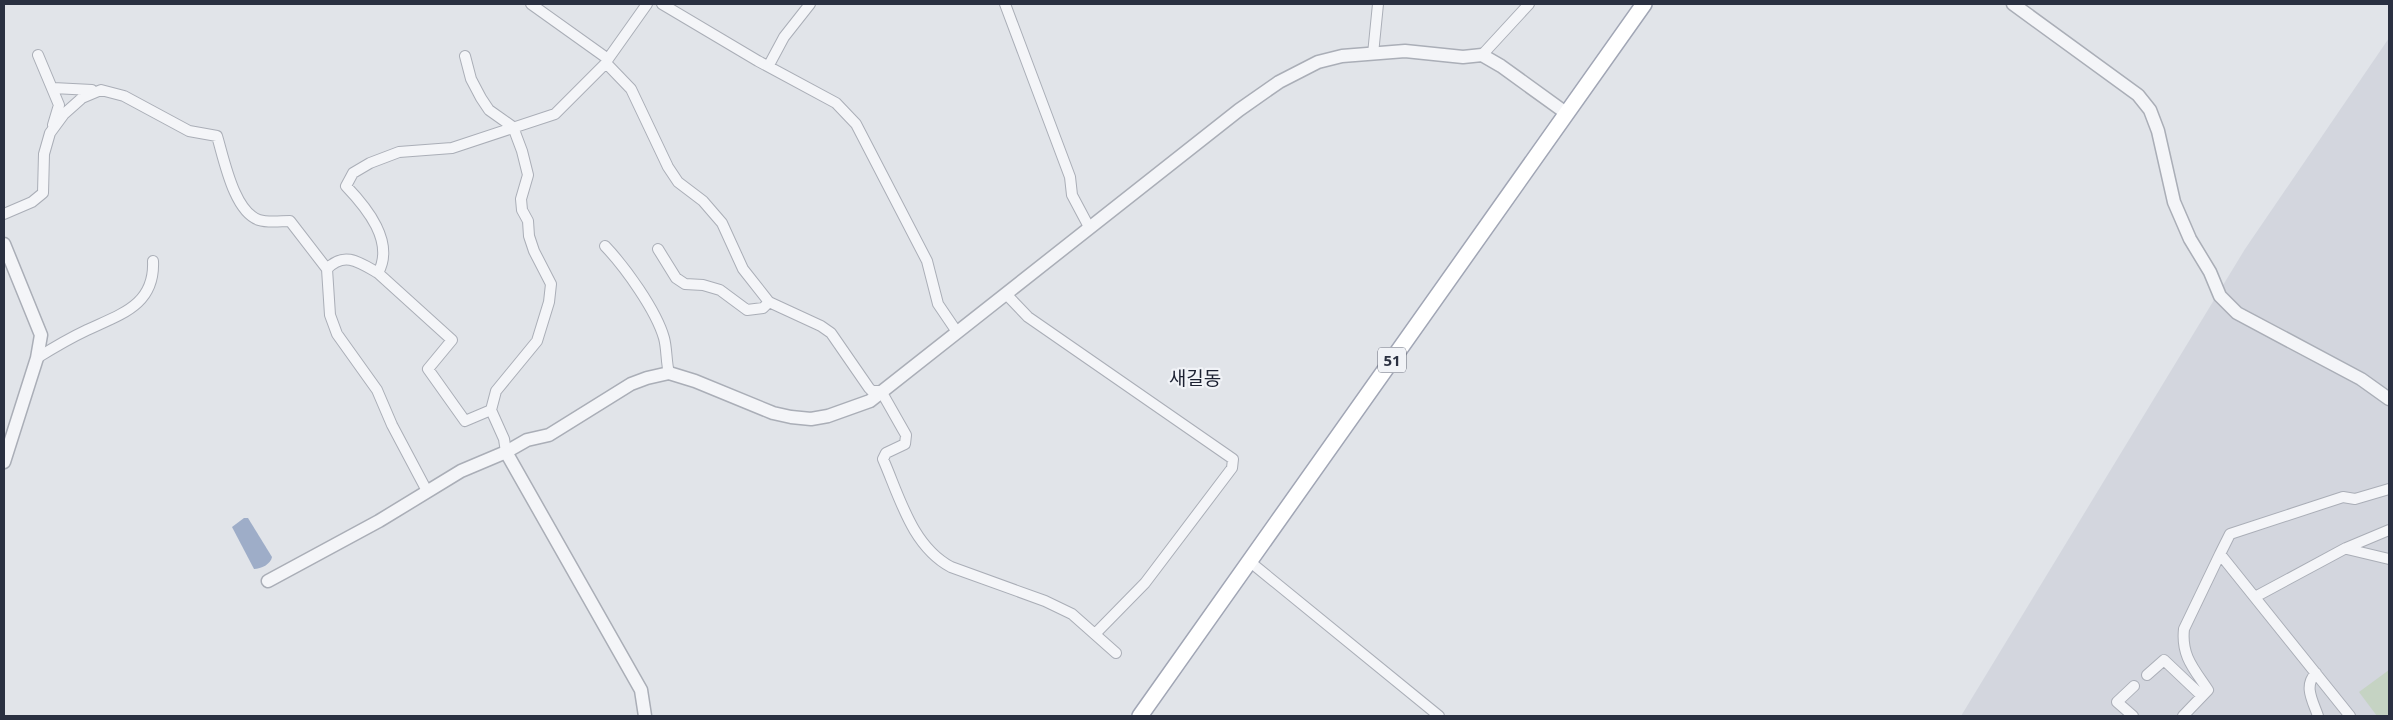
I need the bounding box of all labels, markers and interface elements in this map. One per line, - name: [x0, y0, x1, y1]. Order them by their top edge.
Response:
- road number: 51: [1378, 348, 1406, 372]
- district label: 새길동: [1169, 365, 1221, 391]

